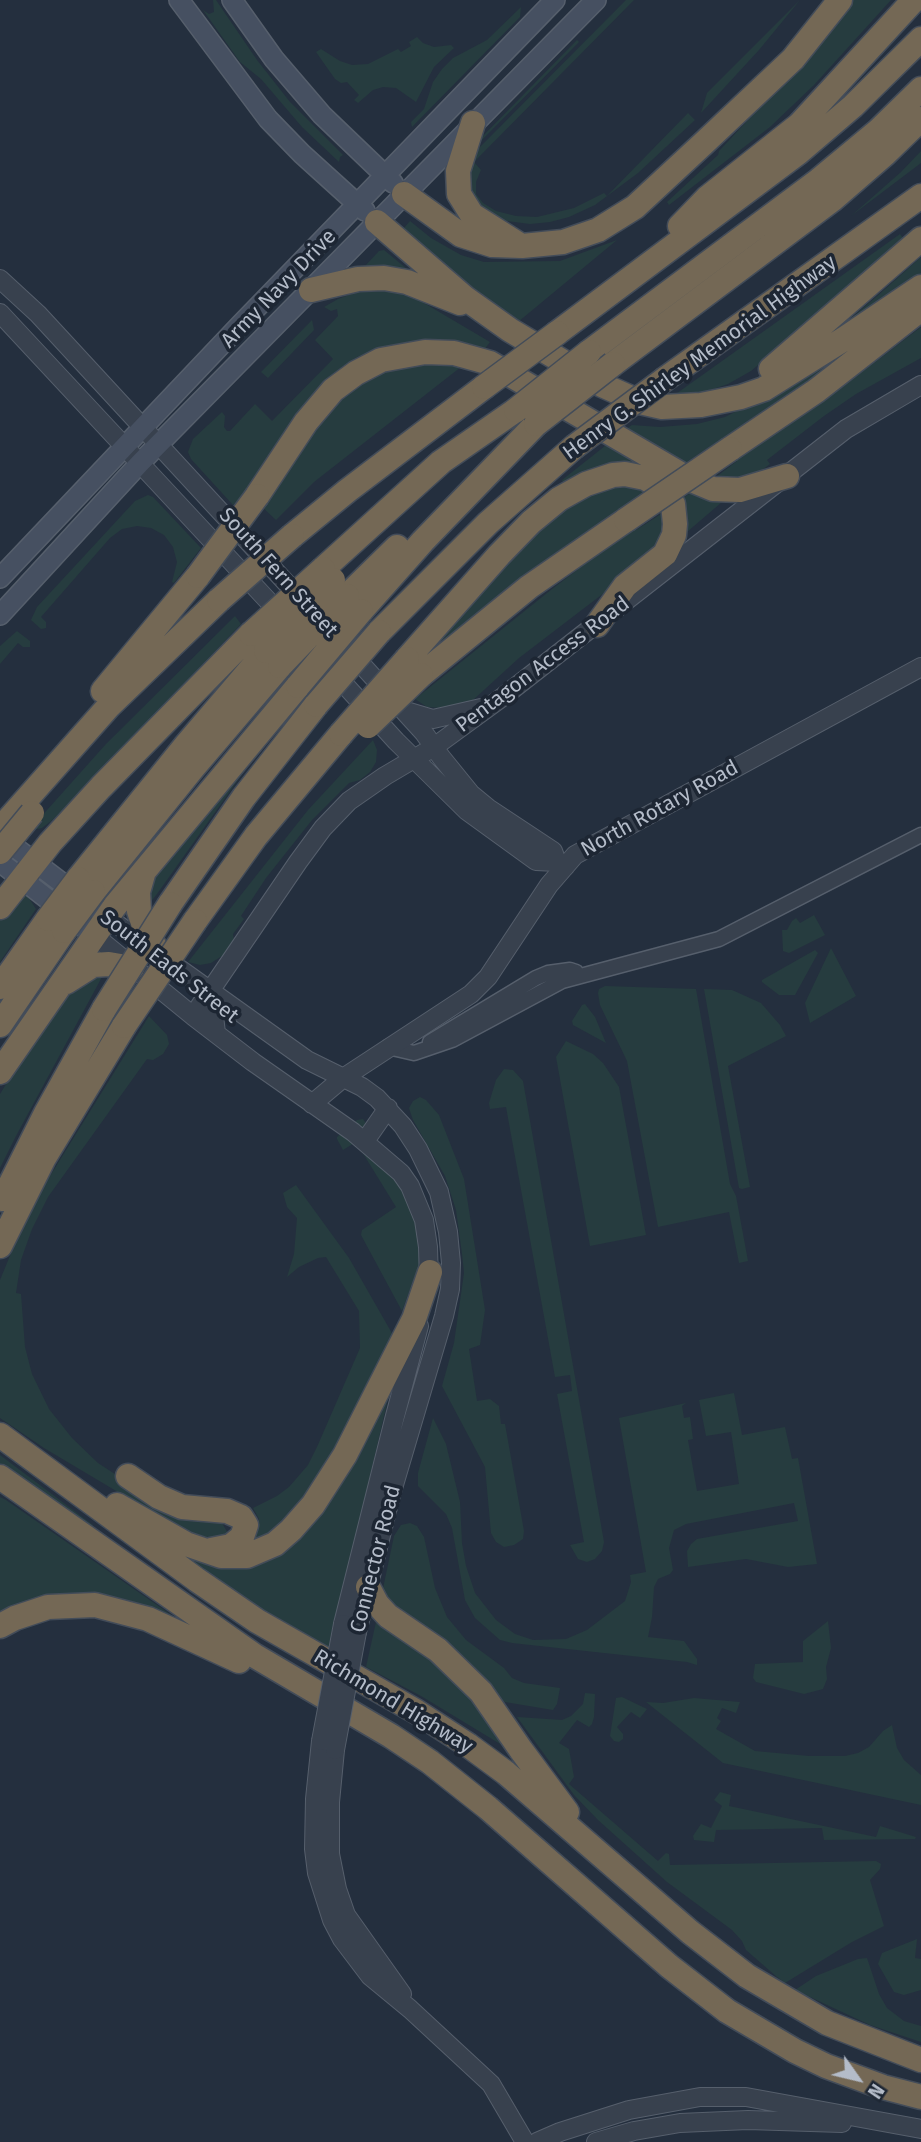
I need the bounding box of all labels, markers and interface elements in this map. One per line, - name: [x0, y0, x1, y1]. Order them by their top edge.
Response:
- street label: Army Navy Drive: [216, 225, 342, 353]
- street label: Henry G. Shirley Memorial Highway: [558, 250, 842, 466]
- street label: South Fern Street: [213, 503, 343, 643]
- street label: Pentagon Access Road: [451, 592, 635, 738]
- street label: North Rotary Road: [577, 755, 743, 863]
- street label: South Eads Street: [95, 905, 243, 1029]
- street label: Connector Road: [345, 1483, 407, 1635]
- street label: Richmond Highway: [309, 1645, 477, 1759]
- north arrow: [823, 2044, 893, 2114]
- text: N: [863, 2079, 889, 2103]

